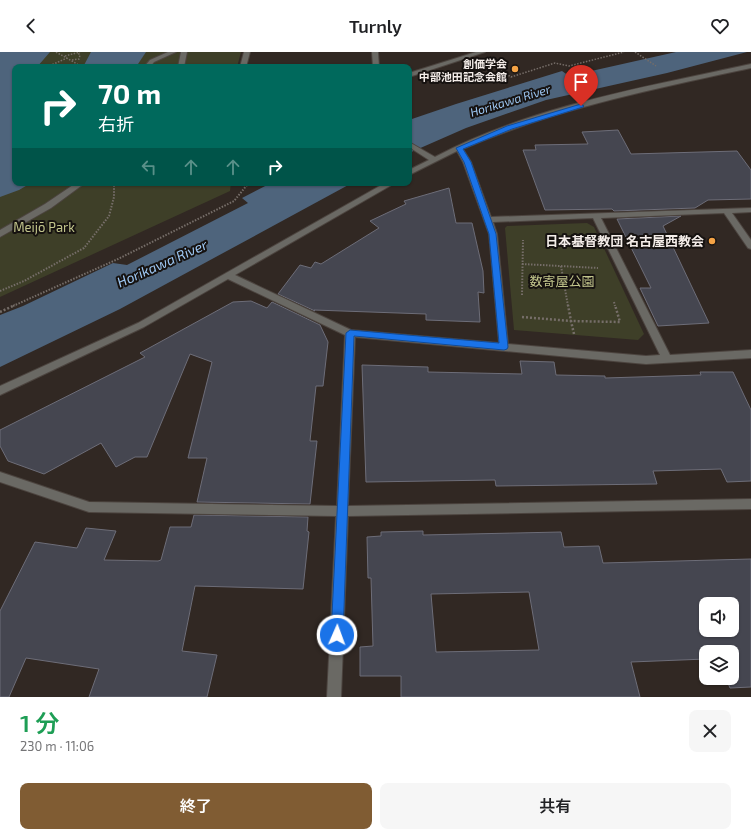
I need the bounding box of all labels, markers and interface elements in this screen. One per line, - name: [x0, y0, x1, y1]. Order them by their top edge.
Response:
- icon: back: [20, 15, 42, 37]
- text: Turnly: [349, 15, 402, 37]
- icon: heart: [709, 15, 731, 37]
- place label: 創価学会 中部池田記念会館: [419, 57, 507, 83]
- marker: 創価学会 中部池田記念会館: [510, 64, 520, 74]
- pin: [564, 65, 598, 106]
- icon: arrive: [570, 71, 592, 93]
- text: 70 m: [98, 76, 161, 110]
- icon: right: [32, 80, 84, 132]
- water label: Horikawa River: [468, 81, 552, 119]
- text: 右折: [98, 113, 134, 135]
- icon: left: [138, 156, 160, 178]
- icon: ahead: [180, 156, 202, 178]
- icon: ahead: [222, 156, 244, 178]
- icon: right: [264, 156, 286, 178]
- park label: Meijō Park: [13, 219, 75, 235]
- place label: 日本基督教団 名古屋西教会: [545, 233, 704, 249]
- water label: Horikawa River: [114, 235, 210, 291]
- marker: 日本基督教団 名古屋西教会: [707, 236, 717, 246]
- park label: 数寄屋公園: [529, 273, 595, 289]
- map controls: [699, 597, 739, 685]
- button: sound: [699, 597, 739, 637]
- position arrow: [316, 614, 358, 656]
- button: layers: [699, 645, 739, 685]
- text: 1 分: [20, 708, 59, 737]
- button: close: [689, 710, 731, 752]
- text: 230 m · 11:06: [20, 738, 94, 754]
- button: 終了: [20, 783, 372, 829]
- button: 共有: [380, 783, 731, 829]

